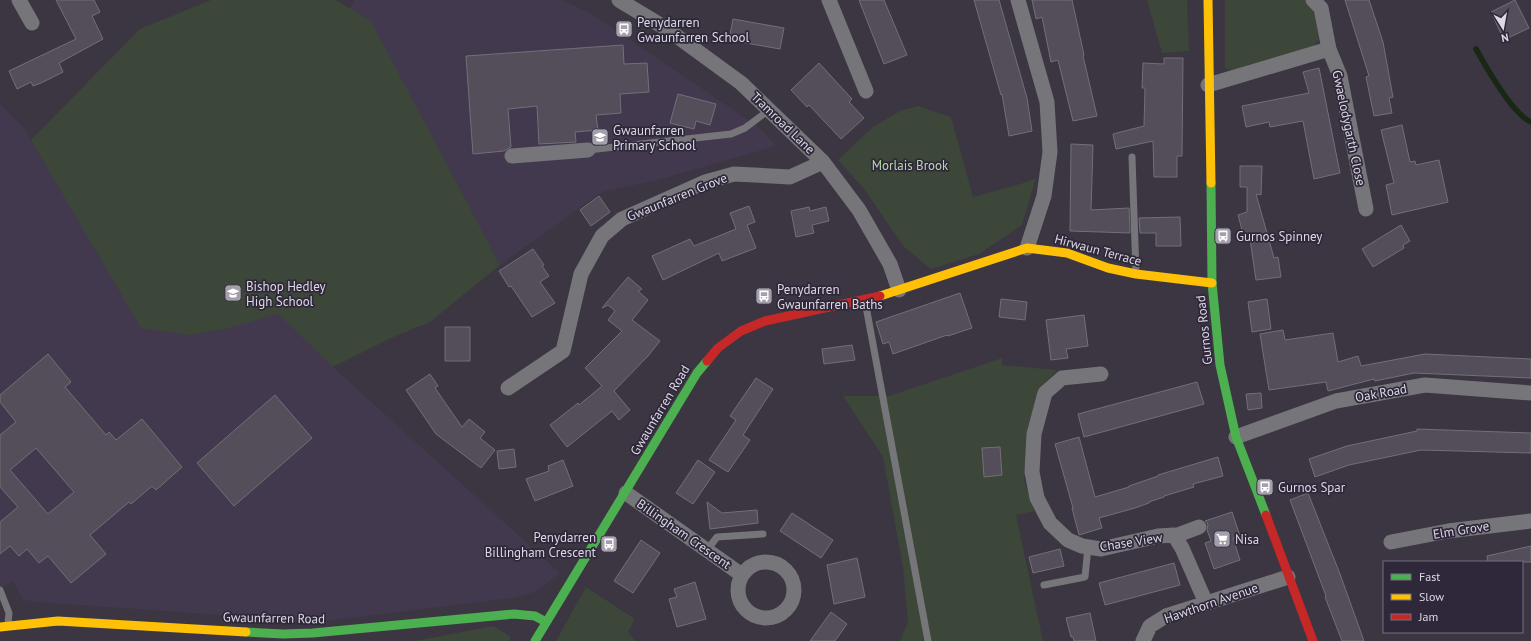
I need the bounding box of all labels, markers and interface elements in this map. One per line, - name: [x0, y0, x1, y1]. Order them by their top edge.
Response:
- north arrow: [1483, 8, 1523, 48]
- place label: Penydarren Gwaunfarren School: [637, 14, 750, 46]
- bus stop icon: Penydarren Gwaunfarren School: [614, 19, 634, 39]
- text: N: [1500, 30, 1510, 45]
- street label: Gwaelodygarth Close: [1328, 69, 1370, 187]
- street label: Tramroad Lane: [748, 88, 818, 158]
- place label: Gwaunfarren Primary School: [613, 122, 696, 154]
- school or university icon: Gwaunfarren Primary School: [590, 127, 610, 147]
- park label: Morlais Brook: [872, 157, 949, 174]
- street label: Gwaunfarren Grove: [624, 169, 730, 225]
- bus stop icon: Gurnos Spinney: [1213, 226, 1233, 246]
- place label: Gurnos Spinney: [1236, 228, 1322, 245]
- street label: Hirwaun Terrace: [1053, 230, 1143, 270]
- place label: Bishop Hedley High School: [246, 278, 326, 310]
- place label: Penydarren Gwaunfarren Baths: [777, 281, 883, 313]
- school or university icon: Bishop Hedley High School: [223, 283, 243, 303]
- bus stop icon: Penydarren Gwaunfarren Baths: [754, 286, 774, 306]
- street label: Gurnos Road: [1192, 294, 1216, 366]
- street label: Gwaunfarren Road: [626, 362, 694, 458]
- street label: Oak Road: [1354, 380, 1408, 406]
- bus stop icon: Gurnos Spar: [1255, 477, 1275, 497]
- place label: Gurnos Spar: [1278, 479, 1346, 496]
- street label: Billingham Crescent: [634, 495, 735, 573]
- street label: Elm Grove: [1432, 517, 1490, 543]
- place label: Penydarren Billingham Crescent: [485, 529, 597, 561]
- street label: Chase View: [1099, 529, 1164, 555]
- supermarket icon: Nisa: [1212, 529, 1232, 549]
- place label: Nisa: [1235, 531, 1259, 548]
- bus stop icon: Penydarren Billingham Crescent: [599, 534, 619, 554]
- legend: [1383, 561, 1523, 633]
- text: Fast: [1419, 569, 1440, 584]
- street label: Hawthorn Avenue: [1162, 579, 1260, 627]
- text: Slow: [1419, 589, 1444, 604]
- street label: Gwaunfarren Road: [223, 609, 325, 627]
- text: Jam: [1418, 609, 1438, 624]

